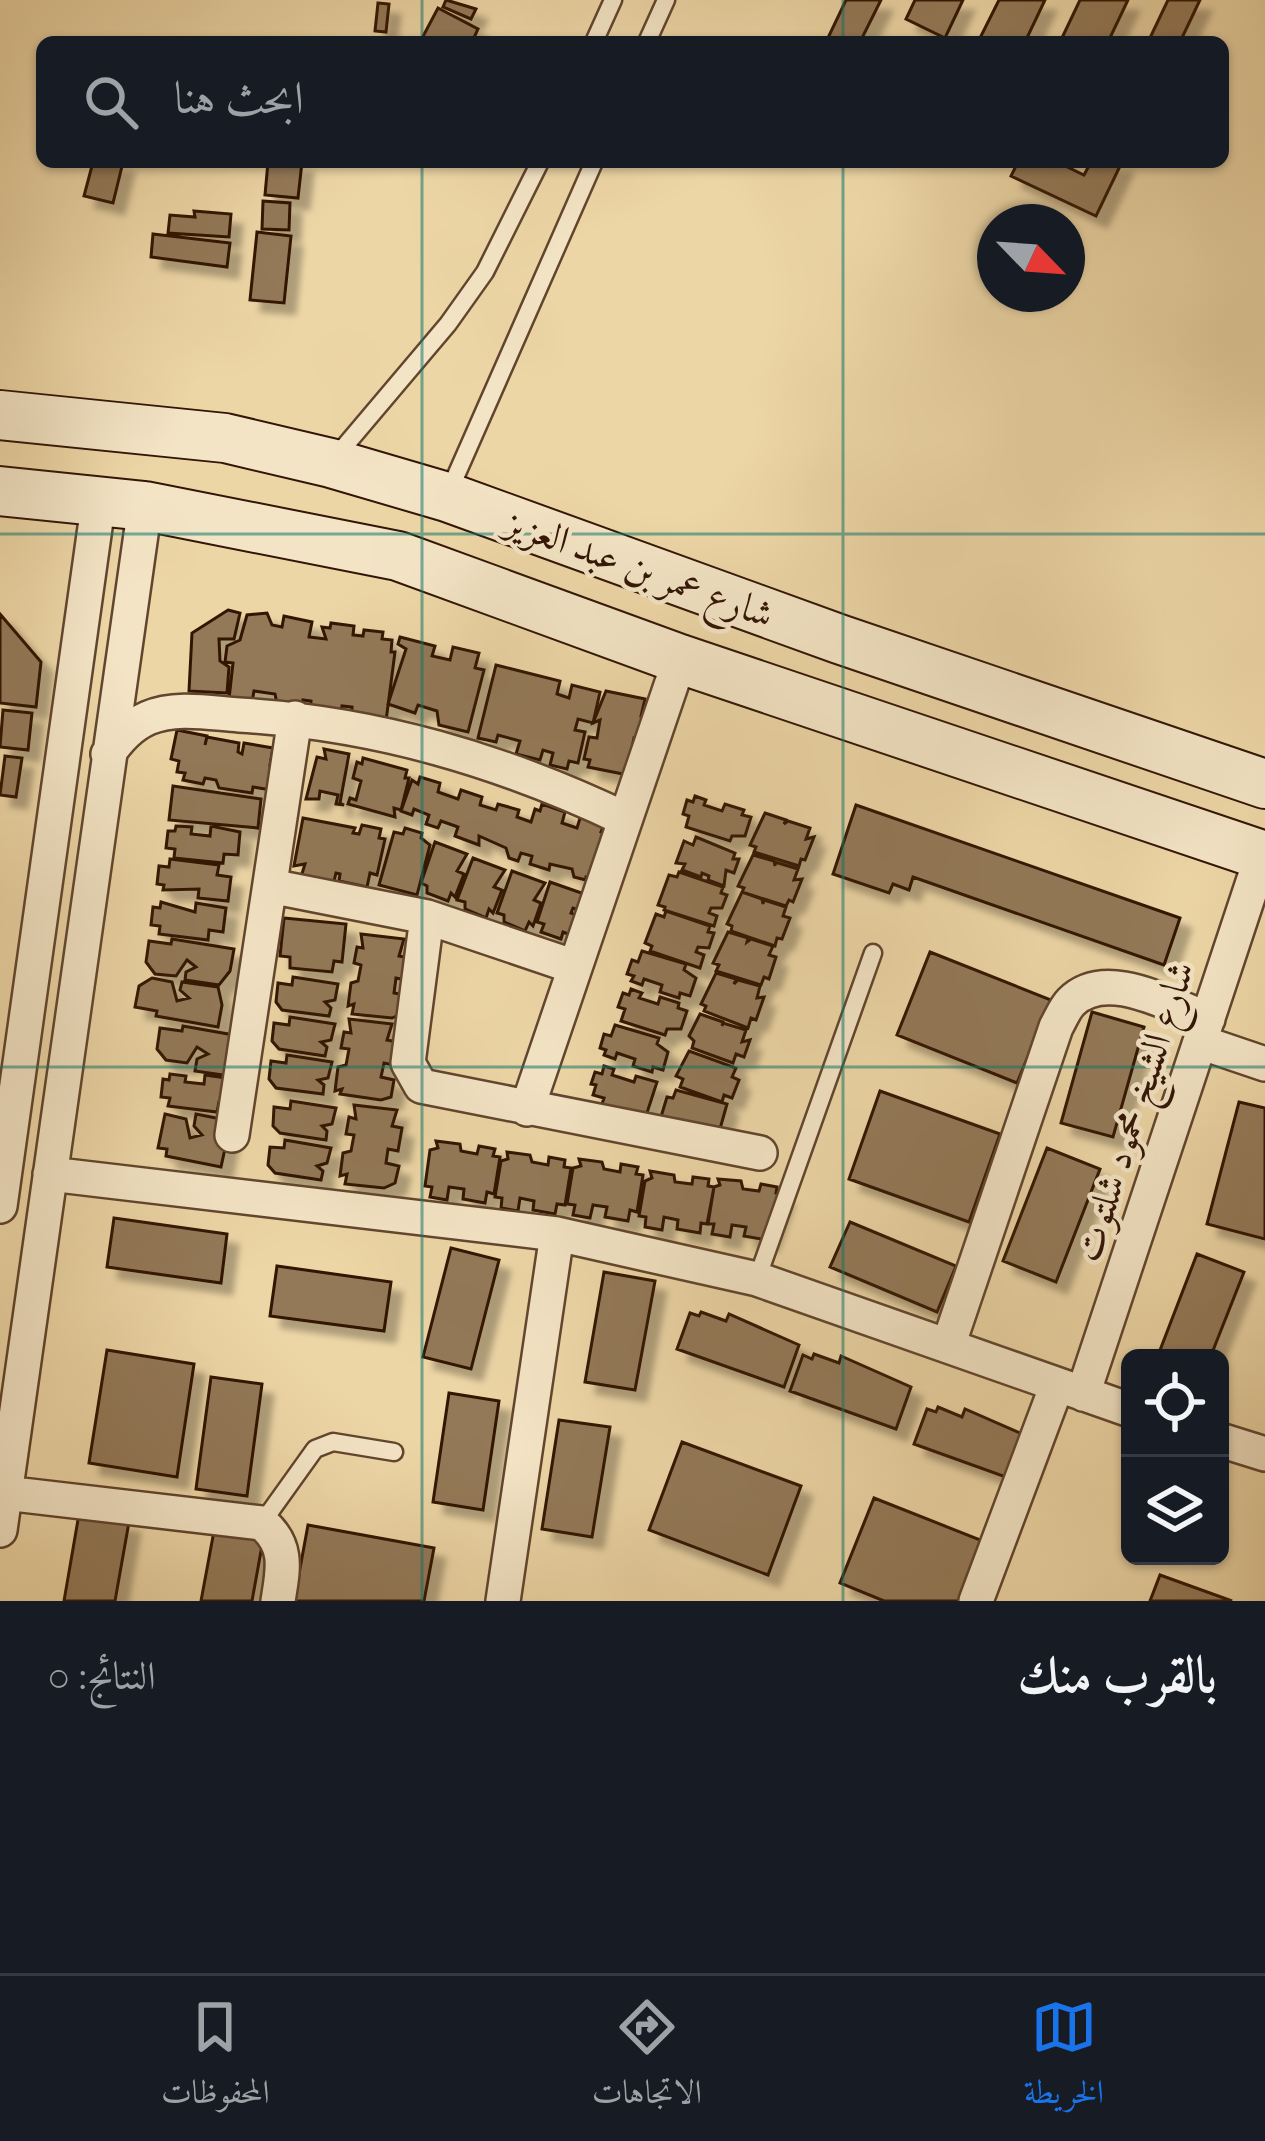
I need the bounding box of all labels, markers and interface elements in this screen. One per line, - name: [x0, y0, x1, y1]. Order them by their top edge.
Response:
- search box: [36, 36, 1229, 168]
- icon: search: [78, 69, 144, 135]
- text: ابحث هنا: [174, 72, 304, 125]
- north arrow: [977, 204, 1085, 312]
- street label: شارع عمر بن عبد العزيز: [492, 497, 780, 646]
- street label: شارع الشيخ محمود شلتوت: [1064, 955, 1215, 1271]
- map controls: [1121, 1349, 1229, 1565]
- button: locate: [1121, 1349, 1229, 1457]
- button: layers: [1121, 1457, 1229, 1565]
- text: بالقرب منك: [1018, 1645, 1217, 1705]
- text: النتائج: 0: [48, 1653, 156, 1699]
- tab: المحفوظات: [161, 1994, 270, 2124]
- tab: الاتجاهات: [592, 1994, 702, 2124]
- tab: الخريطة: [1024, 1994, 1104, 2124]

